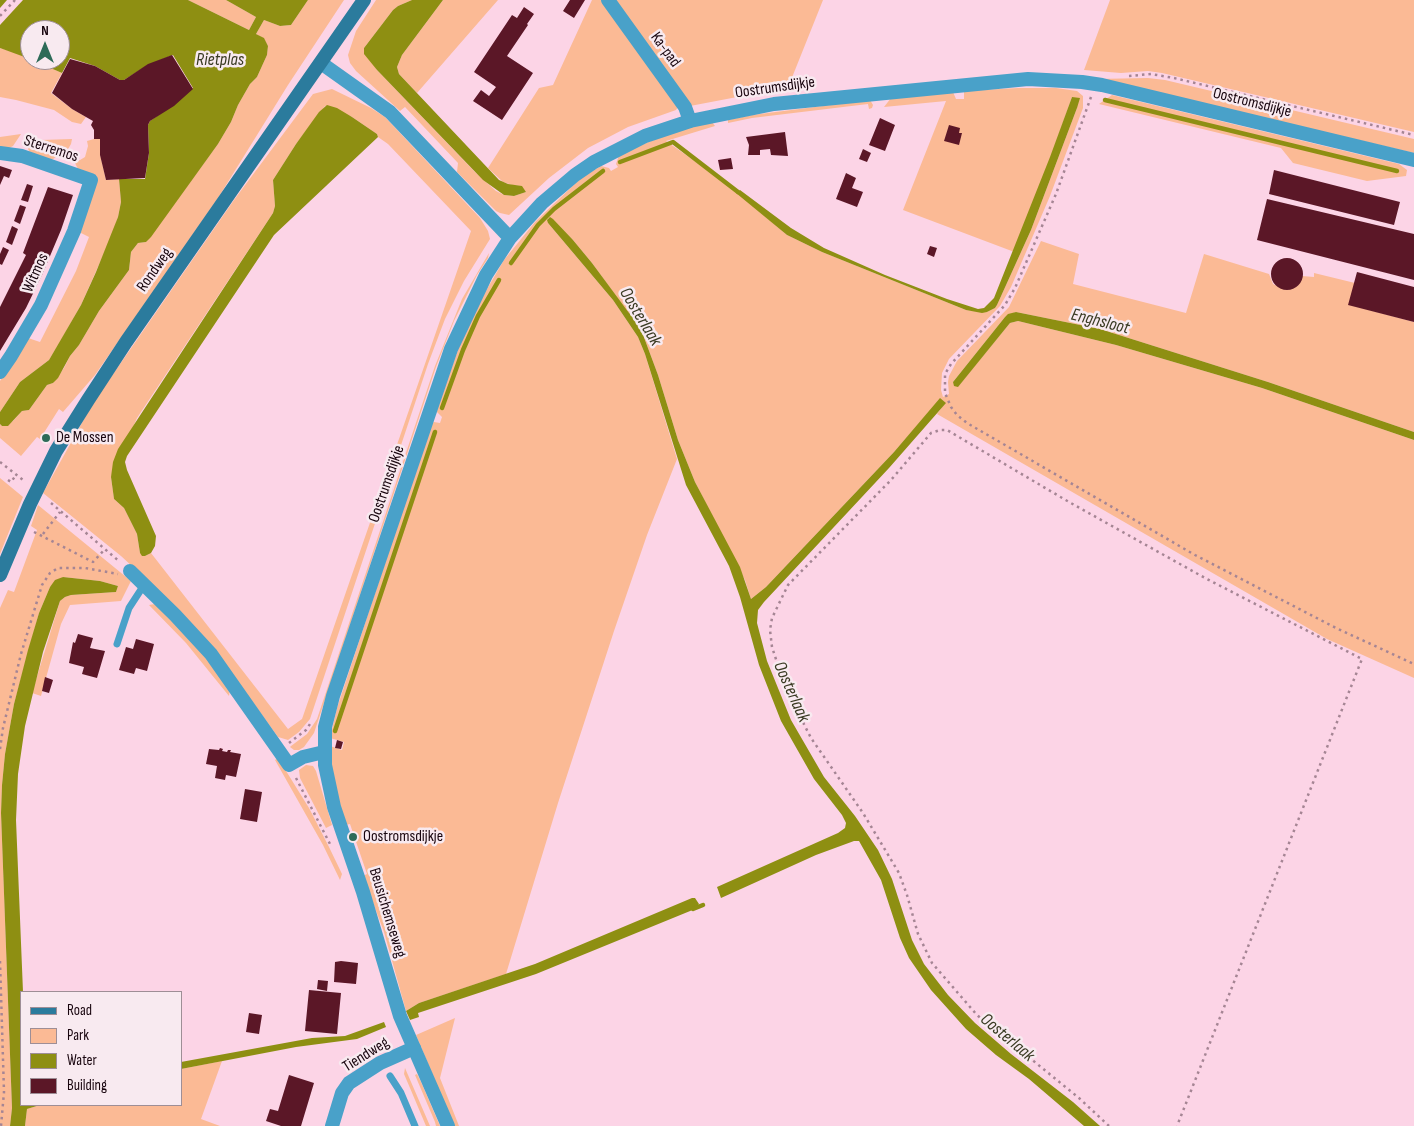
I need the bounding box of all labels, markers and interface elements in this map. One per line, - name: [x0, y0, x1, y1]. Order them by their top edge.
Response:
- north arrow: [20, 20, 70, 70]
- text: N: [41, 22, 49, 39]
- street label: Ka-pad: [646, 29, 684, 71]
- water label: Rietplas: [196, 49, 244, 71]
- street label: Oostrumsdijkje: [734, 73, 816, 103]
- street label: Oostromsdijkje: [1211, 84, 1293, 122]
- street label: Sterremos: [21, 131, 81, 167]
- street label: Rondweg: [133, 244, 177, 296]
- street label: Witmos: [19, 250, 53, 296]
- water label: Oosterlaak: [614, 284, 666, 350]
- water label: Enghsloot: [1069, 304, 1131, 340]
- place label: De Mossen: [56, 428, 114, 448]
- marker: De Mossen: [40, 432, 52, 444]
- street label: Oostrumsdijkje: [365, 443, 409, 525]
- water label: Oosterlaak: [768, 658, 814, 726]
- place label: Oostromsdijkje: [363, 827, 443, 847]
- marker: Oostromsdijkje: [347, 831, 359, 843]
- street label: Beusichemseweg: [364, 866, 410, 960]
- legend: [20, 991, 182, 1106]
- text: Road: [67, 1001, 92, 1020]
- water label: Oosterlaak: [975, 1009, 1039, 1067]
- text: Park: [67, 1026, 89, 1045]
- street label: Tiendweg: [339, 1033, 393, 1077]
- text: Water: [67, 1051, 97, 1070]
- text: Building: [67, 1076, 107, 1095]

